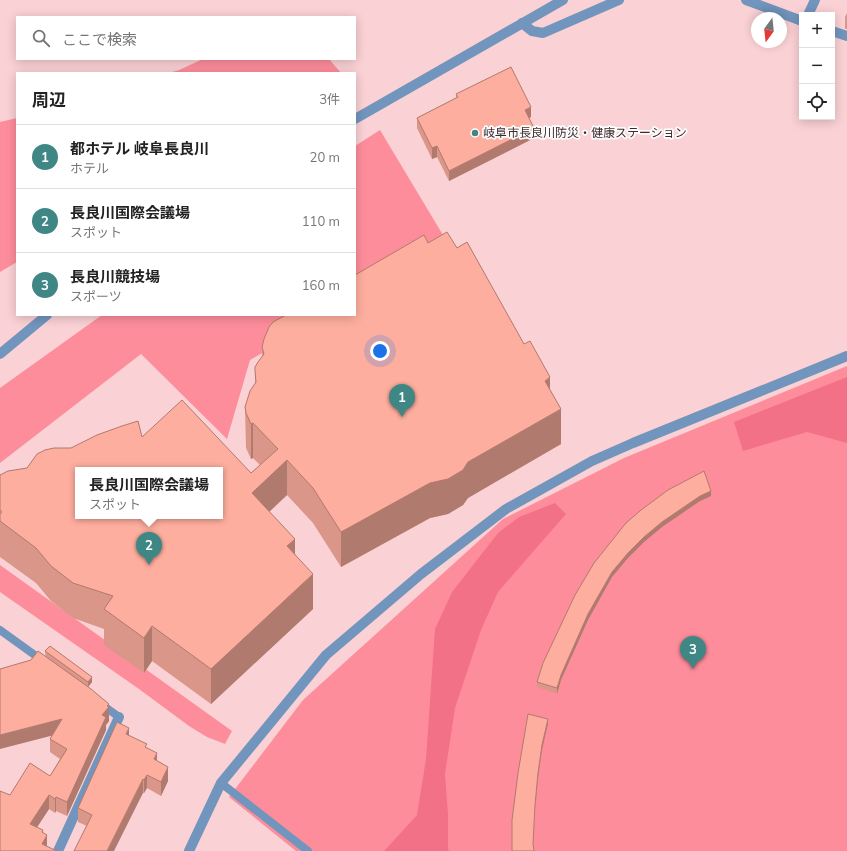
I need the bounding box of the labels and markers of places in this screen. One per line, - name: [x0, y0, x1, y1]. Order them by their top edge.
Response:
- place label: 岐阜市長良川防災・健康ステーション: [483, 125, 687, 140]
- marker: 岐阜市長良川防災・健康ステーション: [470, 128, 480, 138]
- pin: 1: [389, 384, 415, 417]
- pin: 2: [136, 532, 162, 565]
- pin: 3: [680, 636, 706, 669]

